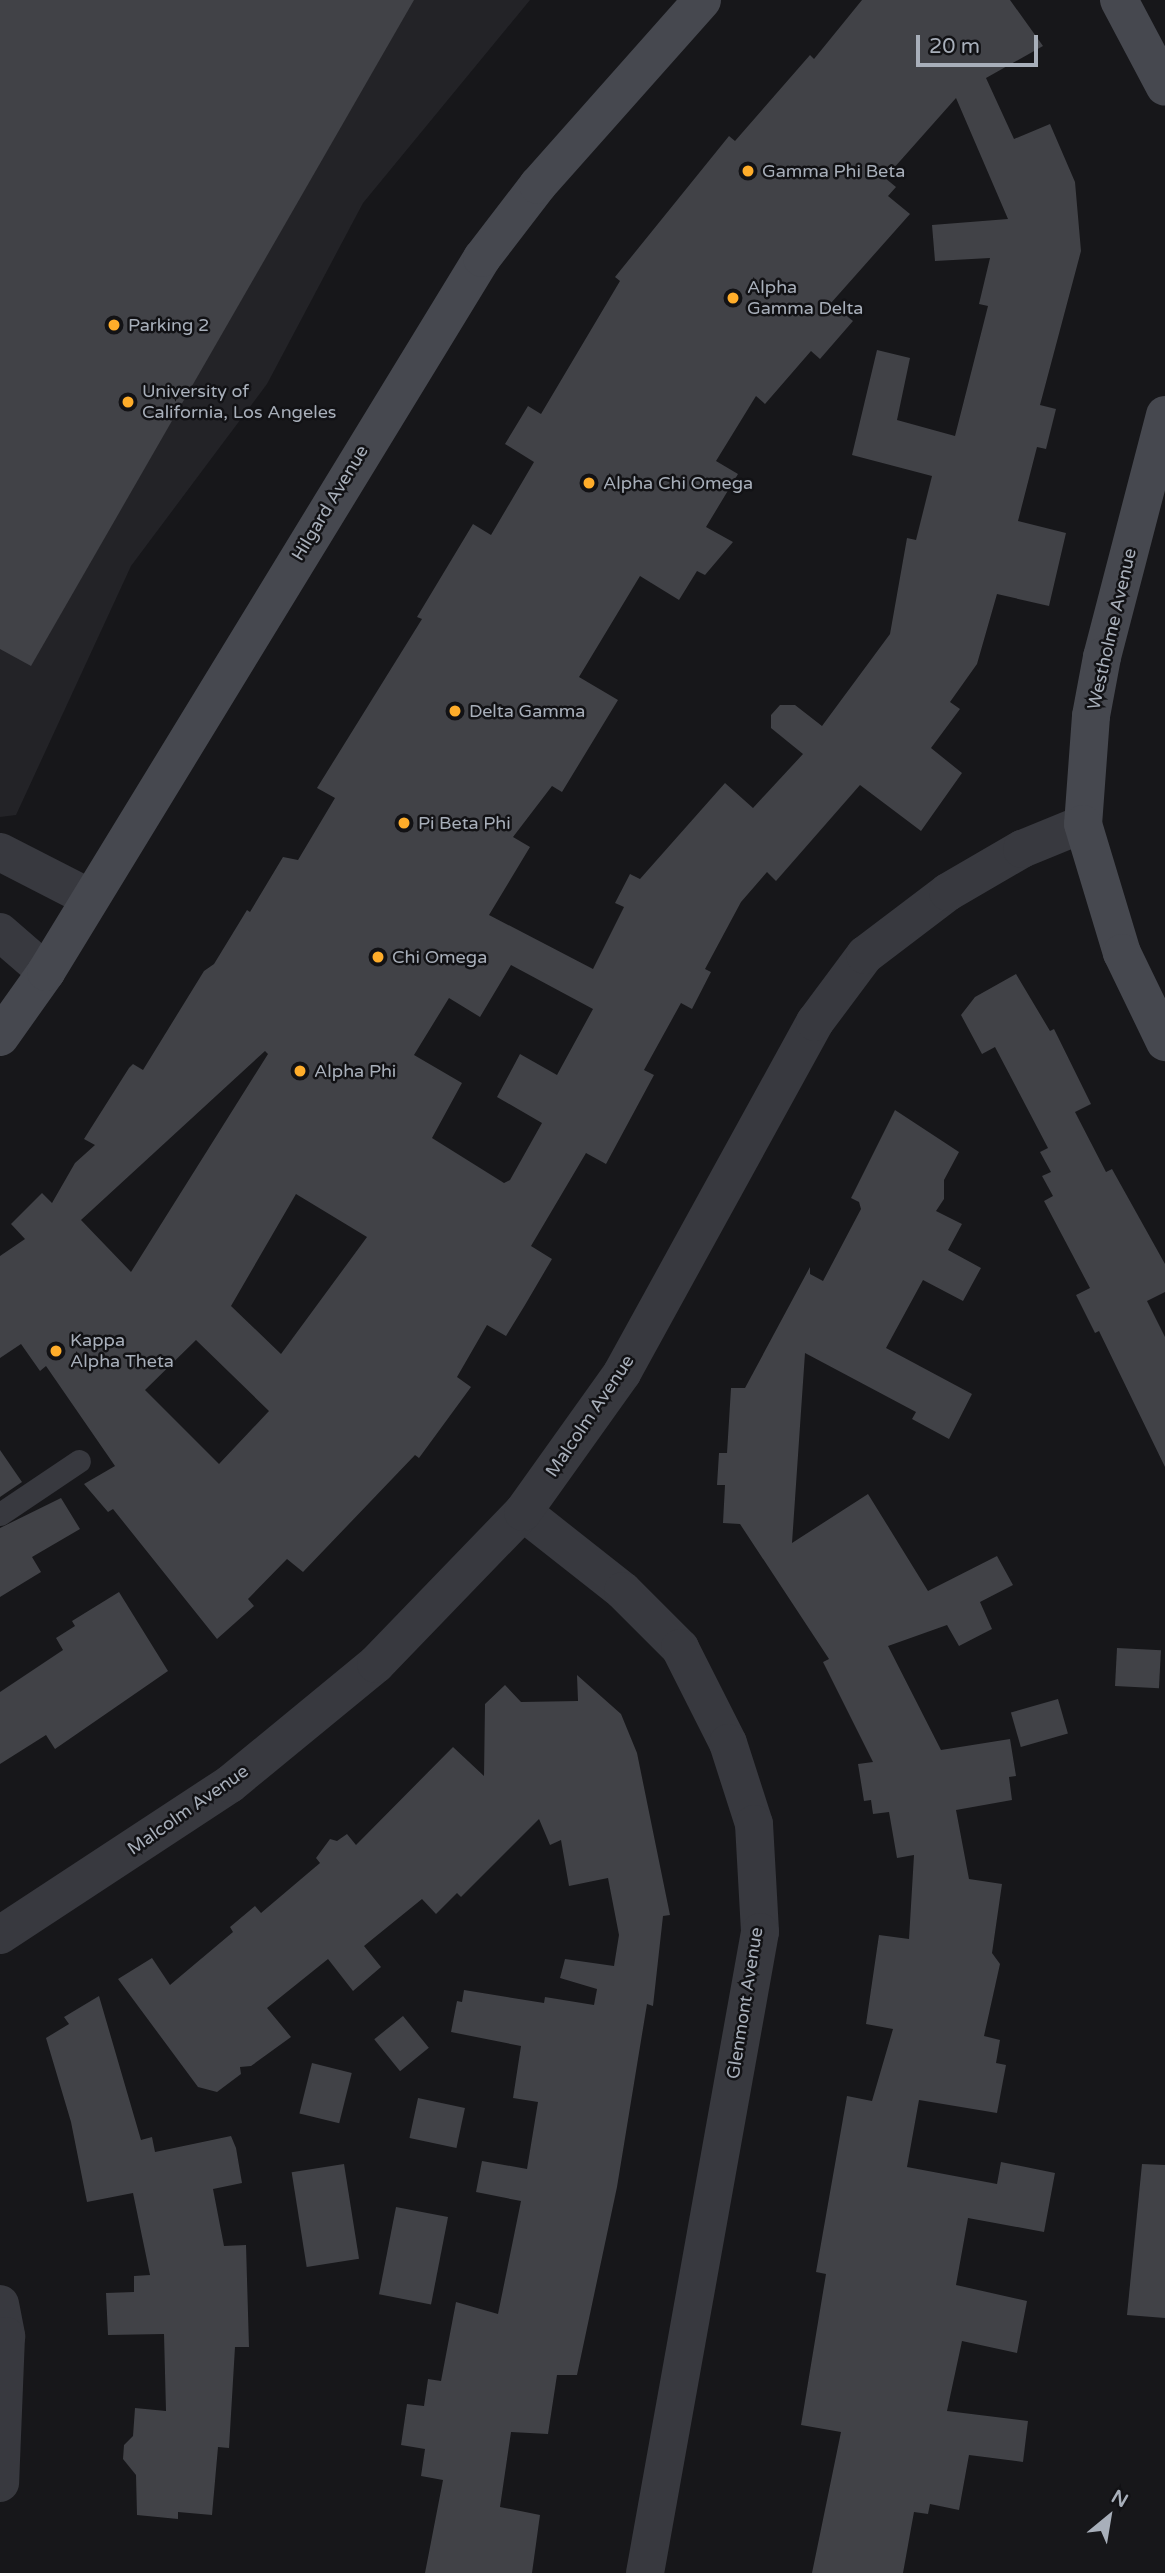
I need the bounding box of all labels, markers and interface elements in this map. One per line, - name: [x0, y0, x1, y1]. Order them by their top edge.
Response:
- scale bar: [920, 21, 1042, 65]
- text: 20 m: [929, 34, 980, 59]
- place label: Gamma Phi Beta: [762, 160, 905, 182]
- marker: Gamma Phi Beta: [740, 163, 756, 179]
- place label: Alpha Gamma Delta: [747, 277, 863, 320]
- marker: Alpha Gamma Delta: [725, 290, 741, 306]
- place label: Parking 2: [128, 314, 209, 336]
- marker: Parking 2: [106, 317, 122, 333]
- place label: University of California, Los Angeles: [142, 381, 336, 424]
- marker: University of California, Los Angeles: [120, 394, 136, 410]
- street label: Hilgard Avenue: [287, 441, 373, 565]
- place label: Alpha Chi Omega: [603, 472, 753, 494]
- marker: Alpha Chi Omega: [581, 475, 597, 491]
- street label: Westholme Avenue: [1083, 546, 1141, 712]
- place label: Delta Gamma: [469, 700, 585, 722]
- marker: Delta Gamma: [447, 703, 463, 719]
- place label: Pi Beta Phi: [418, 812, 511, 834]
- marker: Pi Beta Phi: [396, 815, 412, 831]
- place label: Chi Omega: [392, 946, 487, 968]
- marker: Chi Omega: [370, 949, 386, 965]
- place label: Alpha Phi: [314, 1060, 396, 1082]
- marker: Alpha Phi: [292, 1063, 308, 1079]
- place label: Kappa Alpha Theta: [70, 1330, 174, 1372]
- marker: Kappa Alpha Theta: [48, 1343, 64, 1359]
- street label: Malcolm Avenue: [541, 1351, 639, 1481]
- street label: Malcolm Avenue: [123, 1760, 253, 1860]
- street label: Glenmont Avenue: [722, 1926, 768, 2080]
- north arrow: [1074, 2482, 1144, 2552]
- text: N: [1107, 2485, 1132, 2512]

